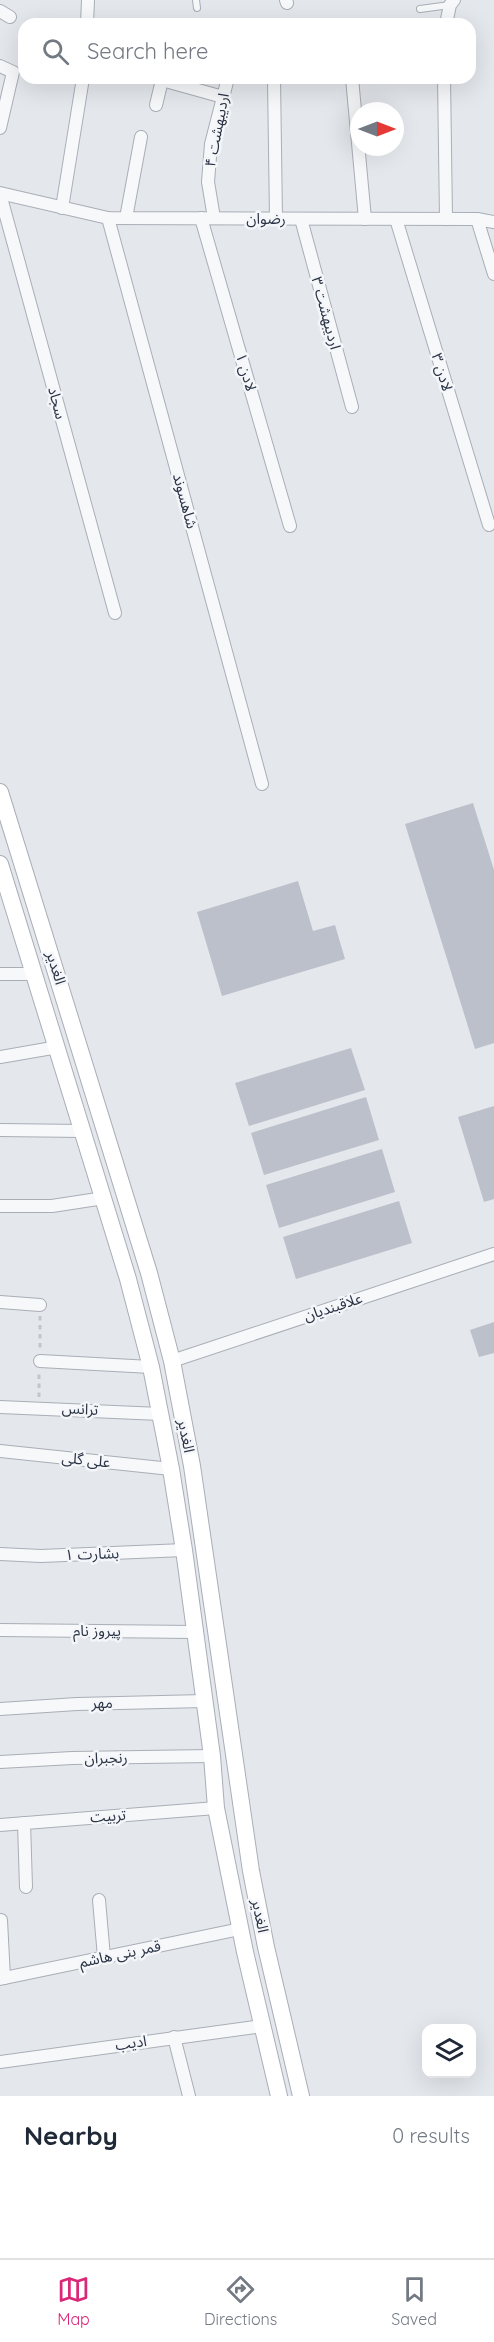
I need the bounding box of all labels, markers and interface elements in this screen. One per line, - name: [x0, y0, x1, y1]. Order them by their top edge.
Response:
- search box: [18, 18, 476, 84]
- icon: search: [39, 35, 72, 68]
- text: Search here: [87, 37, 208, 65]
- street label: اردیبهشت ۴: [200, 91, 233, 168]
- north arrow: [350, 102, 404, 156]
- street label: رضوان: [246, 209, 286, 228]
- street label: اردیبهشت ۳: [308, 274, 345, 351]
- street label: لادن ۳: [428, 350, 457, 393]
- street label: لادن ۱: [232, 351, 261, 393]
- street label: سجاد: [44, 385, 71, 421]
- street label: شاهسوند: [169, 471, 202, 531]
- street label: الغدیر: [42, 948, 70, 987]
- street label: علاقبندیان: [301, 1288, 365, 1325]
- street label: ترانس: [61, 1398, 99, 1419]
- street label: الغدیر: [174, 1417, 199, 1454]
- street label: علی گلی: [61, 1447, 112, 1472]
- street label: بشارت ۱: [65, 1543, 119, 1564]
- street label: پیروز نام: [73, 1621, 121, 1642]
- street label: مهر: [90, 1693, 113, 1712]
- street label: رنجبران: [84, 1748, 128, 1767]
- street label: تربیت: [89, 1805, 127, 1826]
- street label: الغدیر: [248, 1897, 273, 1934]
- street label: قمر بنی هاشم: [77, 1936, 163, 1973]
- map controls: [422, 2024, 476, 2078]
- button: layers: [422, 2024, 476, 2078]
- street label: ادیب: [114, 2031, 148, 2054]
- text: Nearby: [24, 2119, 118, 2152]
- text: 0 results: [392, 2123, 470, 2148]
- tab: Map: [57, 2273, 90, 2329]
- tab: Directions: [204, 2273, 277, 2329]
- tab: Saved: [391, 2273, 437, 2329]

